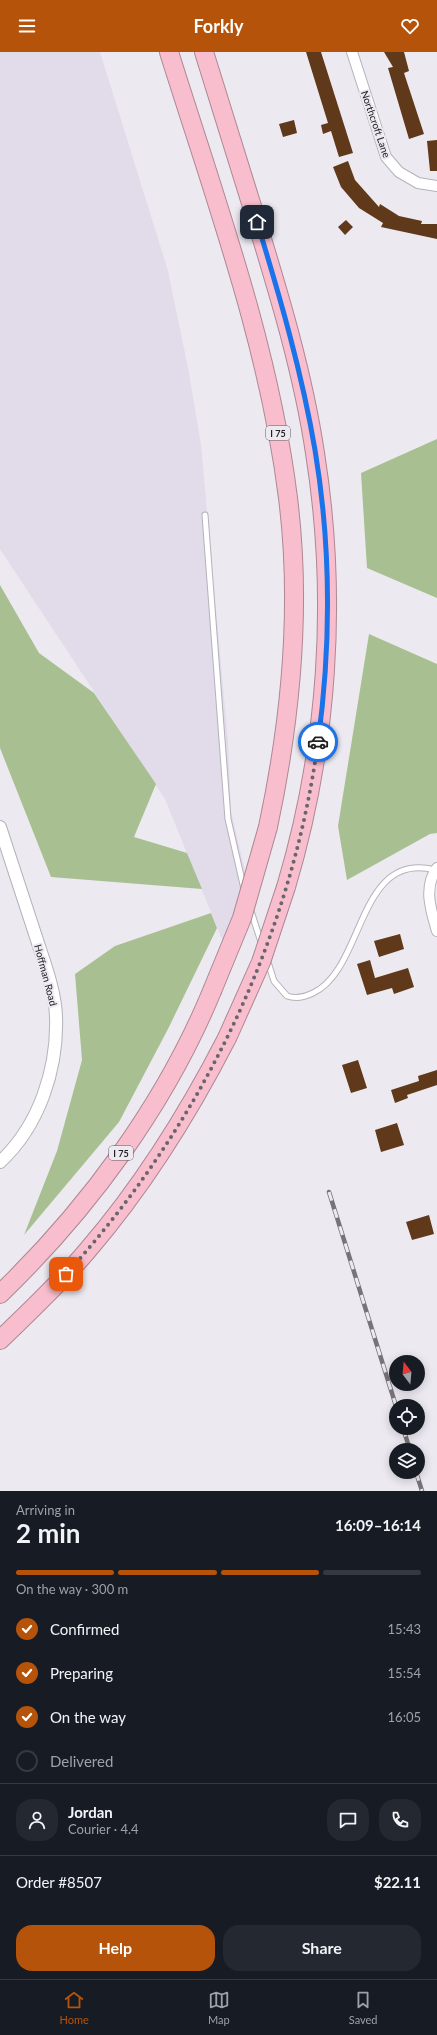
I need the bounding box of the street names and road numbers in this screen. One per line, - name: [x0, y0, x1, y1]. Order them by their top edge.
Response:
- street label: Northcroft Lane: [359, 89, 393, 159]
- road number: I 75: [266, 426, 290, 440]
- street label: Hoffman Road: [32, 943, 60, 1007]
- road number: I 75: [109, 1146, 133, 1160]

